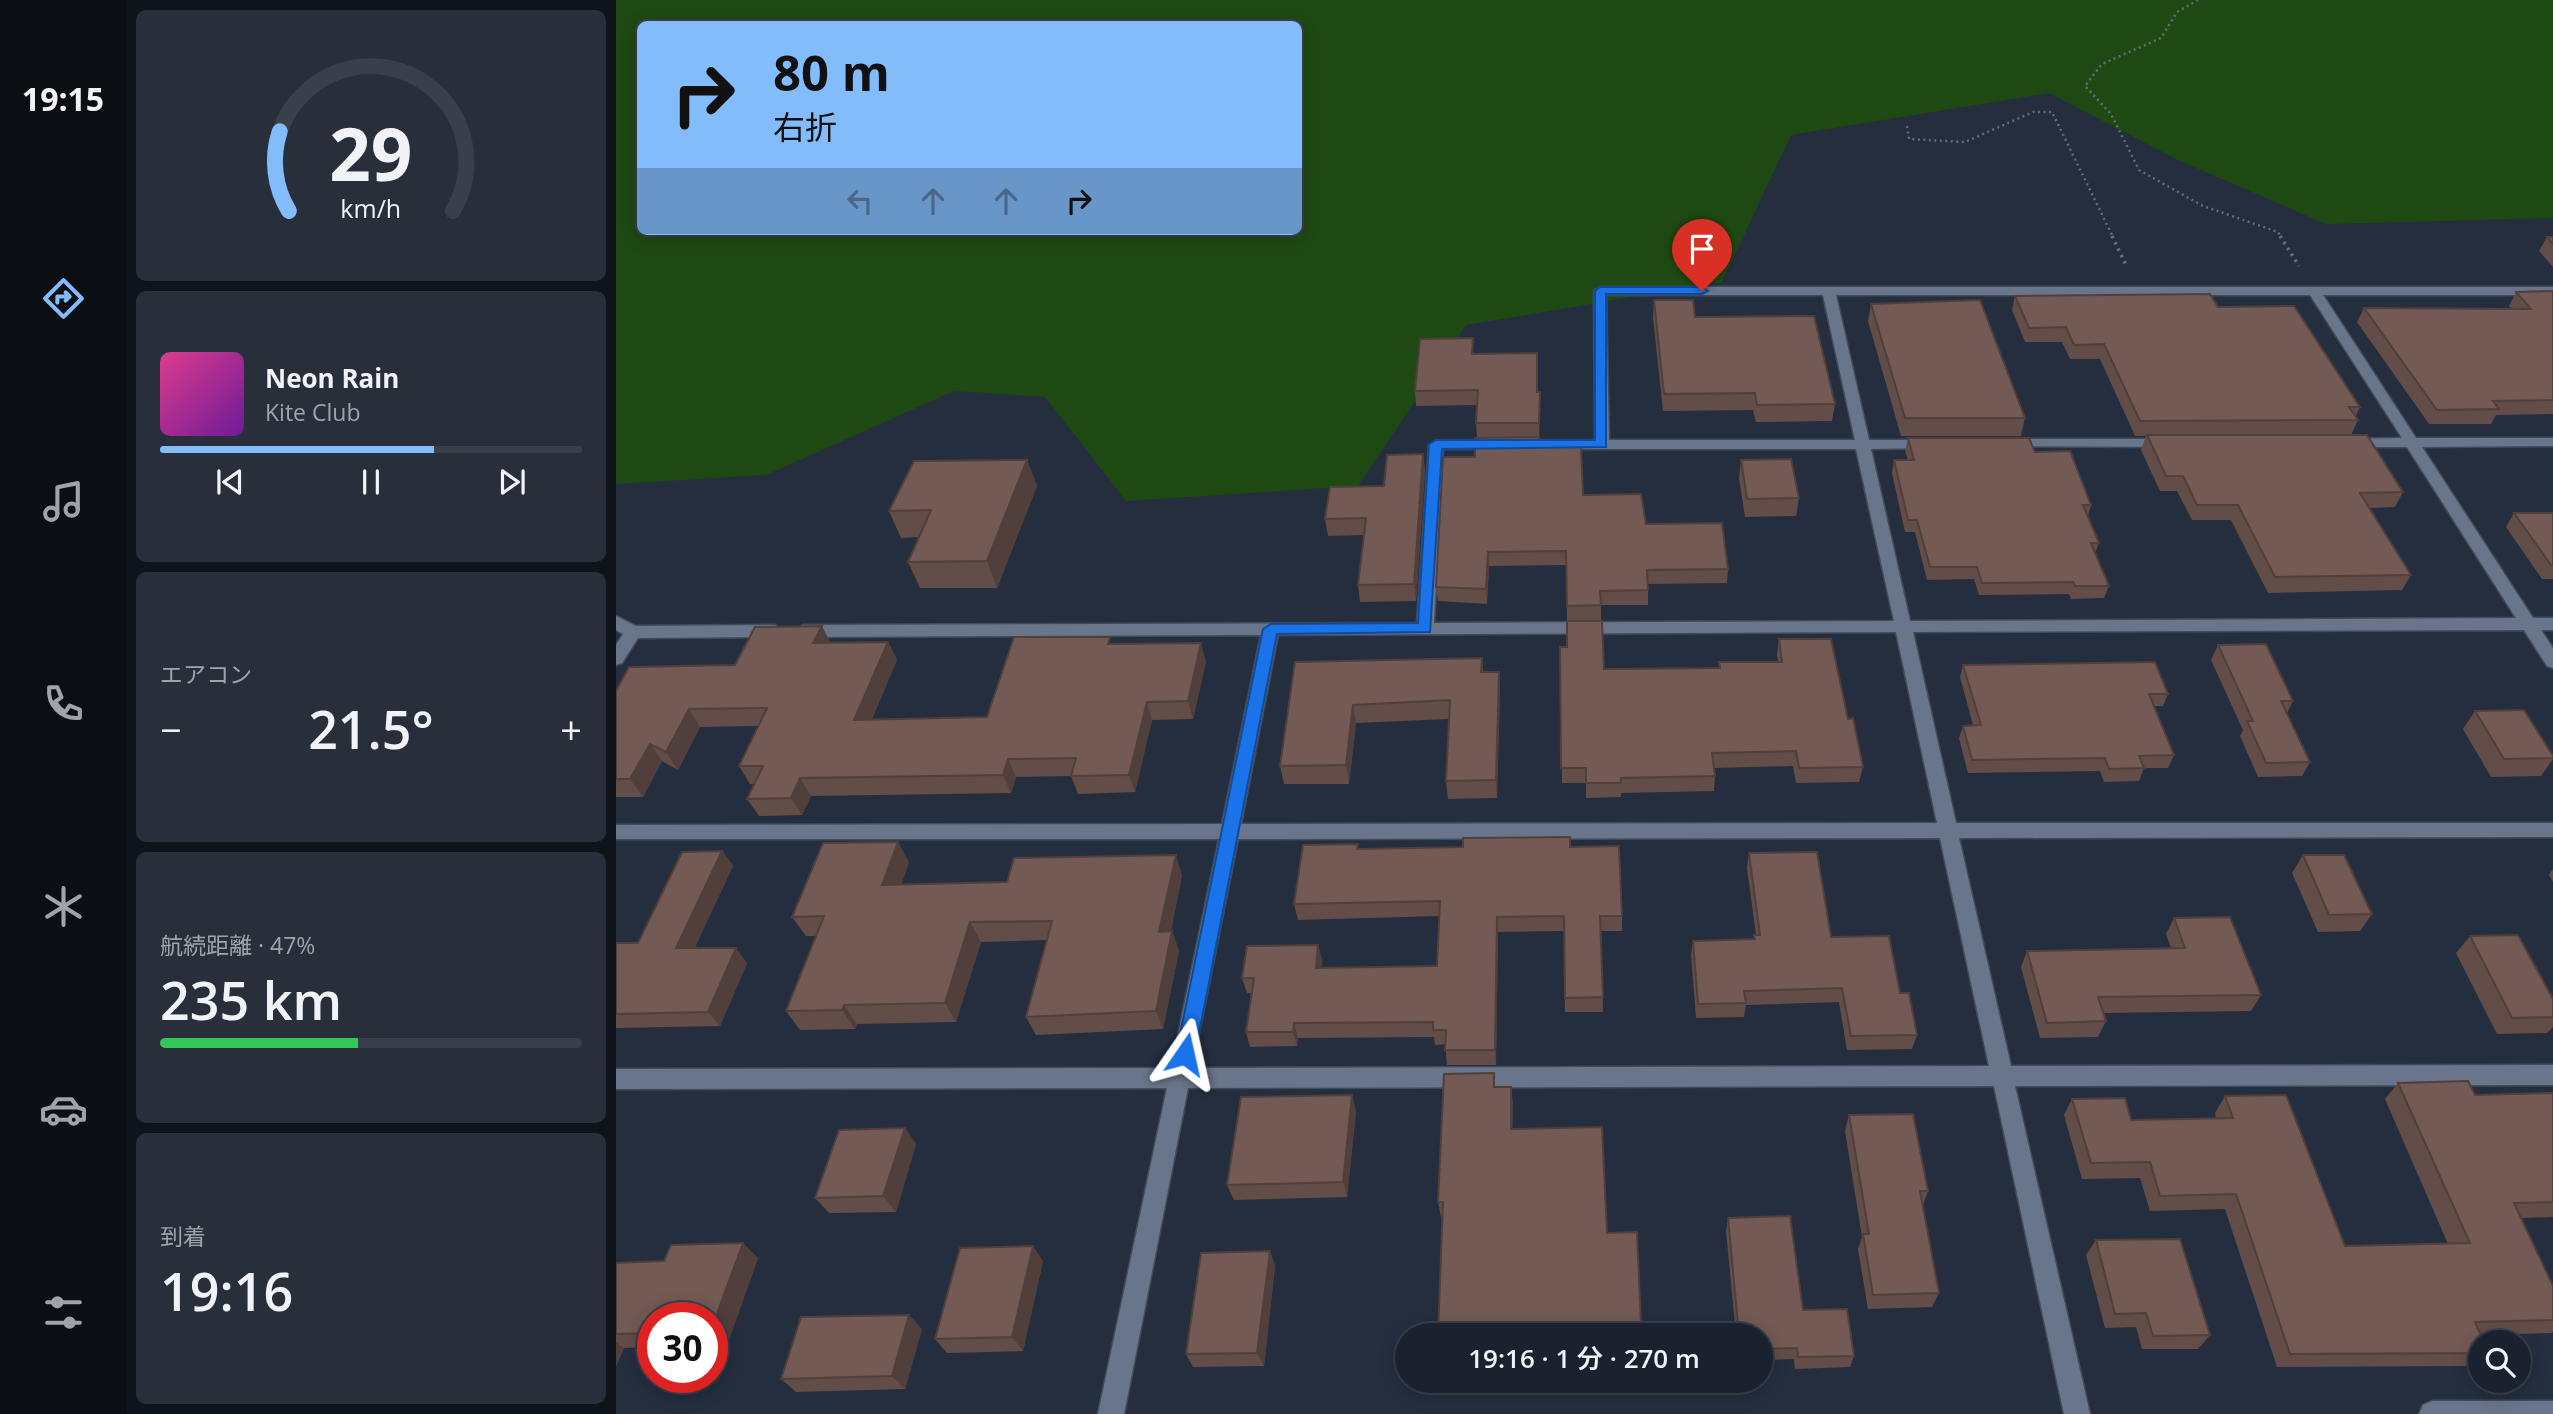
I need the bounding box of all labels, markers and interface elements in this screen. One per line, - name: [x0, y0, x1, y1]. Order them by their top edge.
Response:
- text: 80 m: [773, 39, 890, 105]
- icon: right: [658, 49, 749, 140]
- text: 19:15: [22, 77, 104, 120]
- text: 29: [329, 104, 413, 203]
- text: 右折: [773, 105, 837, 148]
- icon: left: [841, 182, 879, 220]
- icon: ahead: [914, 182, 952, 220]
- icon: ahead: [987, 182, 1025, 220]
- icon: right: [1060, 182, 1098, 220]
- text: km/h: [341, 191, 401, 225]
- pin: [1672, 219, 1732, 291]
- icon: arrive: [1683, 230, 1721, 268]
- icon: directions: [39, 274, 88, 323]
- text: Neon Rain: [265, 360, 399, 396]
- text: Kite Club: [265, 396, 360, 428]
- icon: previous: [211, 463, 249, 501]
- icon: pause: [352, 463, 390, 501]
- icon: next: [493, 463, 531, 501]
- icon: music: [39, 477, 88, 526]
- text: エアコン: [160, 658, 252, 690]
- icon: phone: [39, 679, 88, 728]
- text: 21.5°: [308, 693, 434, 764]
- text: −: [160, 703, 182, 755]
- text: +: [560, 703, 582, 755]
- icon: climate: [39, 882, 88, 931]
- text: 航続距離 · 47%: [160, 929, 315, 961]
- text: 235 km: [160, 964, 342, 1035]
- position arrow: [1148, 1017, 1222, 1091]
- icon: car: [39, 1085, 88, 1134]
- text: 到着: [160, 1220, 206, 1252]
- text: 19:16: [160, 1255, 293, 1326]
- icon: filters: [39, 1288, 88, 1337]
- speed limit sign: 30: [637, 1302, 728, 1393]
- map controls: [2468, 1330, 2531, 1393]
- button: search: [2468, 1330, 2531, 1393]
- text: 19:16 · 1 分 · 270 m: [1468, 1340, 1700, 1376]

